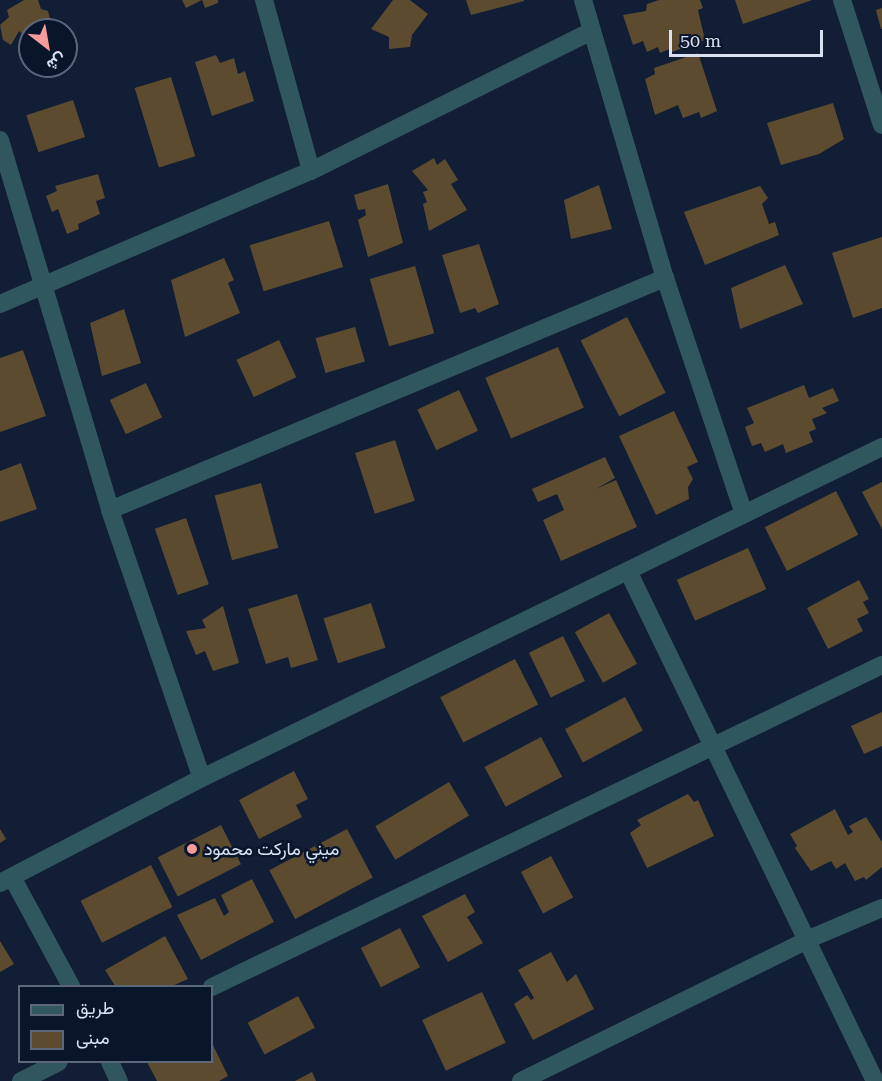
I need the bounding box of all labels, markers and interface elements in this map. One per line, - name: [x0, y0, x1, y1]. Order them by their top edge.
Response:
- north arrow: [18, 18, 78, 78]
- scale bar: [672, 18, 826, 56]
- text: 50 m: [680, 30, 721, 51]
- text: ش: [43, 49, 70, 75]
- place label: ميني ماركت محمود: [204, 838, 339, 860]
- marker: ميني ماركت محمود: [185, 842, 199, 856]
- legend: [18, 985, 213, 1063]
- text: طريق: [76, 997, 114, 1018]
- text: مبنى: [76, 1027, 110, 1048]

